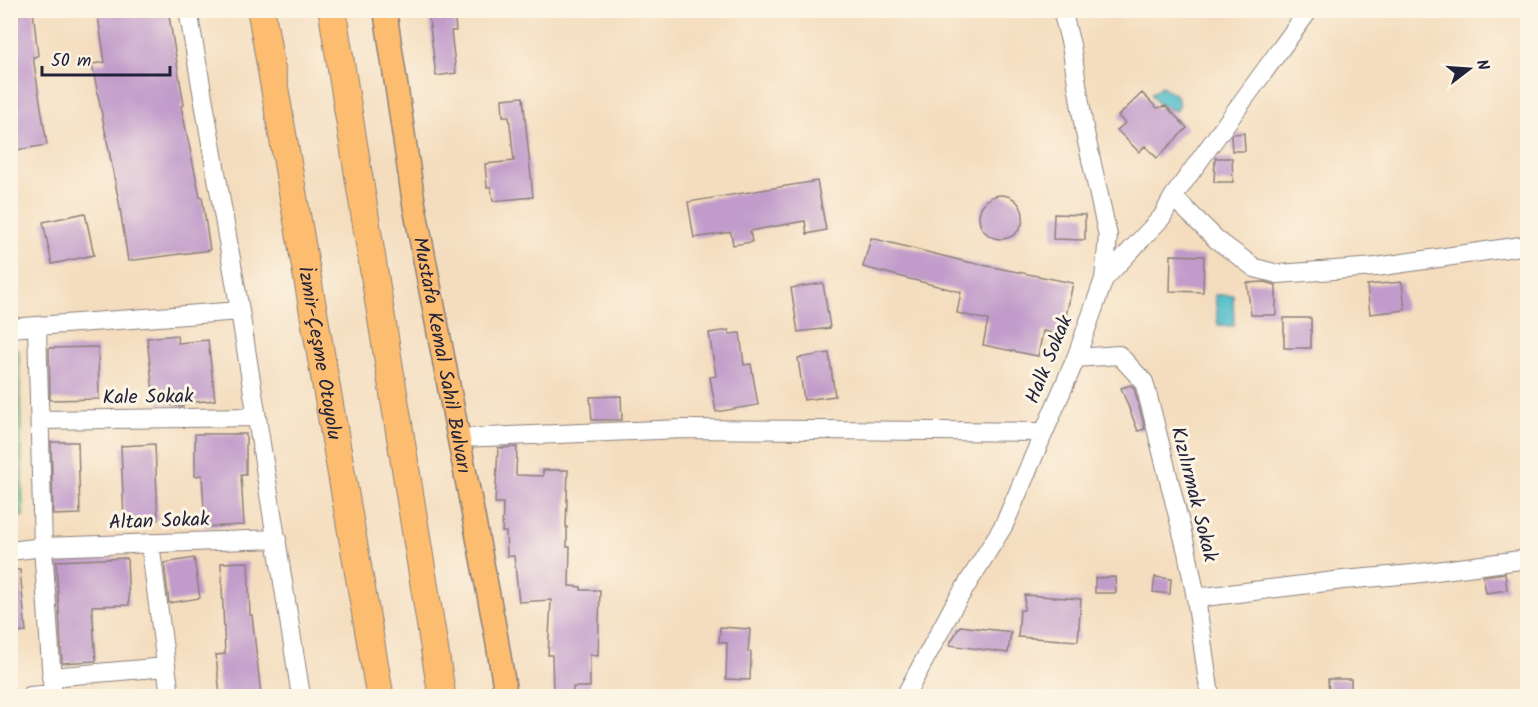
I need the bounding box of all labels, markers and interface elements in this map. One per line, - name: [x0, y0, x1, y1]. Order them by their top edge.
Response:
- scale bar: [42, 39, 170, 77]
- north arrow: [1439, 39, 1499, 99]
- text: 50 m: [51, 47, 91, 76]
- text: N: [1468, 57, 1495, 74]
- street label: Mustafa Kemal Sahil Bulvarı: [403, 234, 479, 477]
- street label: İzmir-Çeşme Otoyolu: [288, 264, 349, 443]
- street label: Halk Sokak: [1018, 310, 1082, 409]
- street label: Kale Sokak: [102, 381, 194, 415]
- street label: Kızılırmak Sokak: [1161, 424, 1225, 566]
- street label: Altan Sokak: [108, 504, 211, 540]

